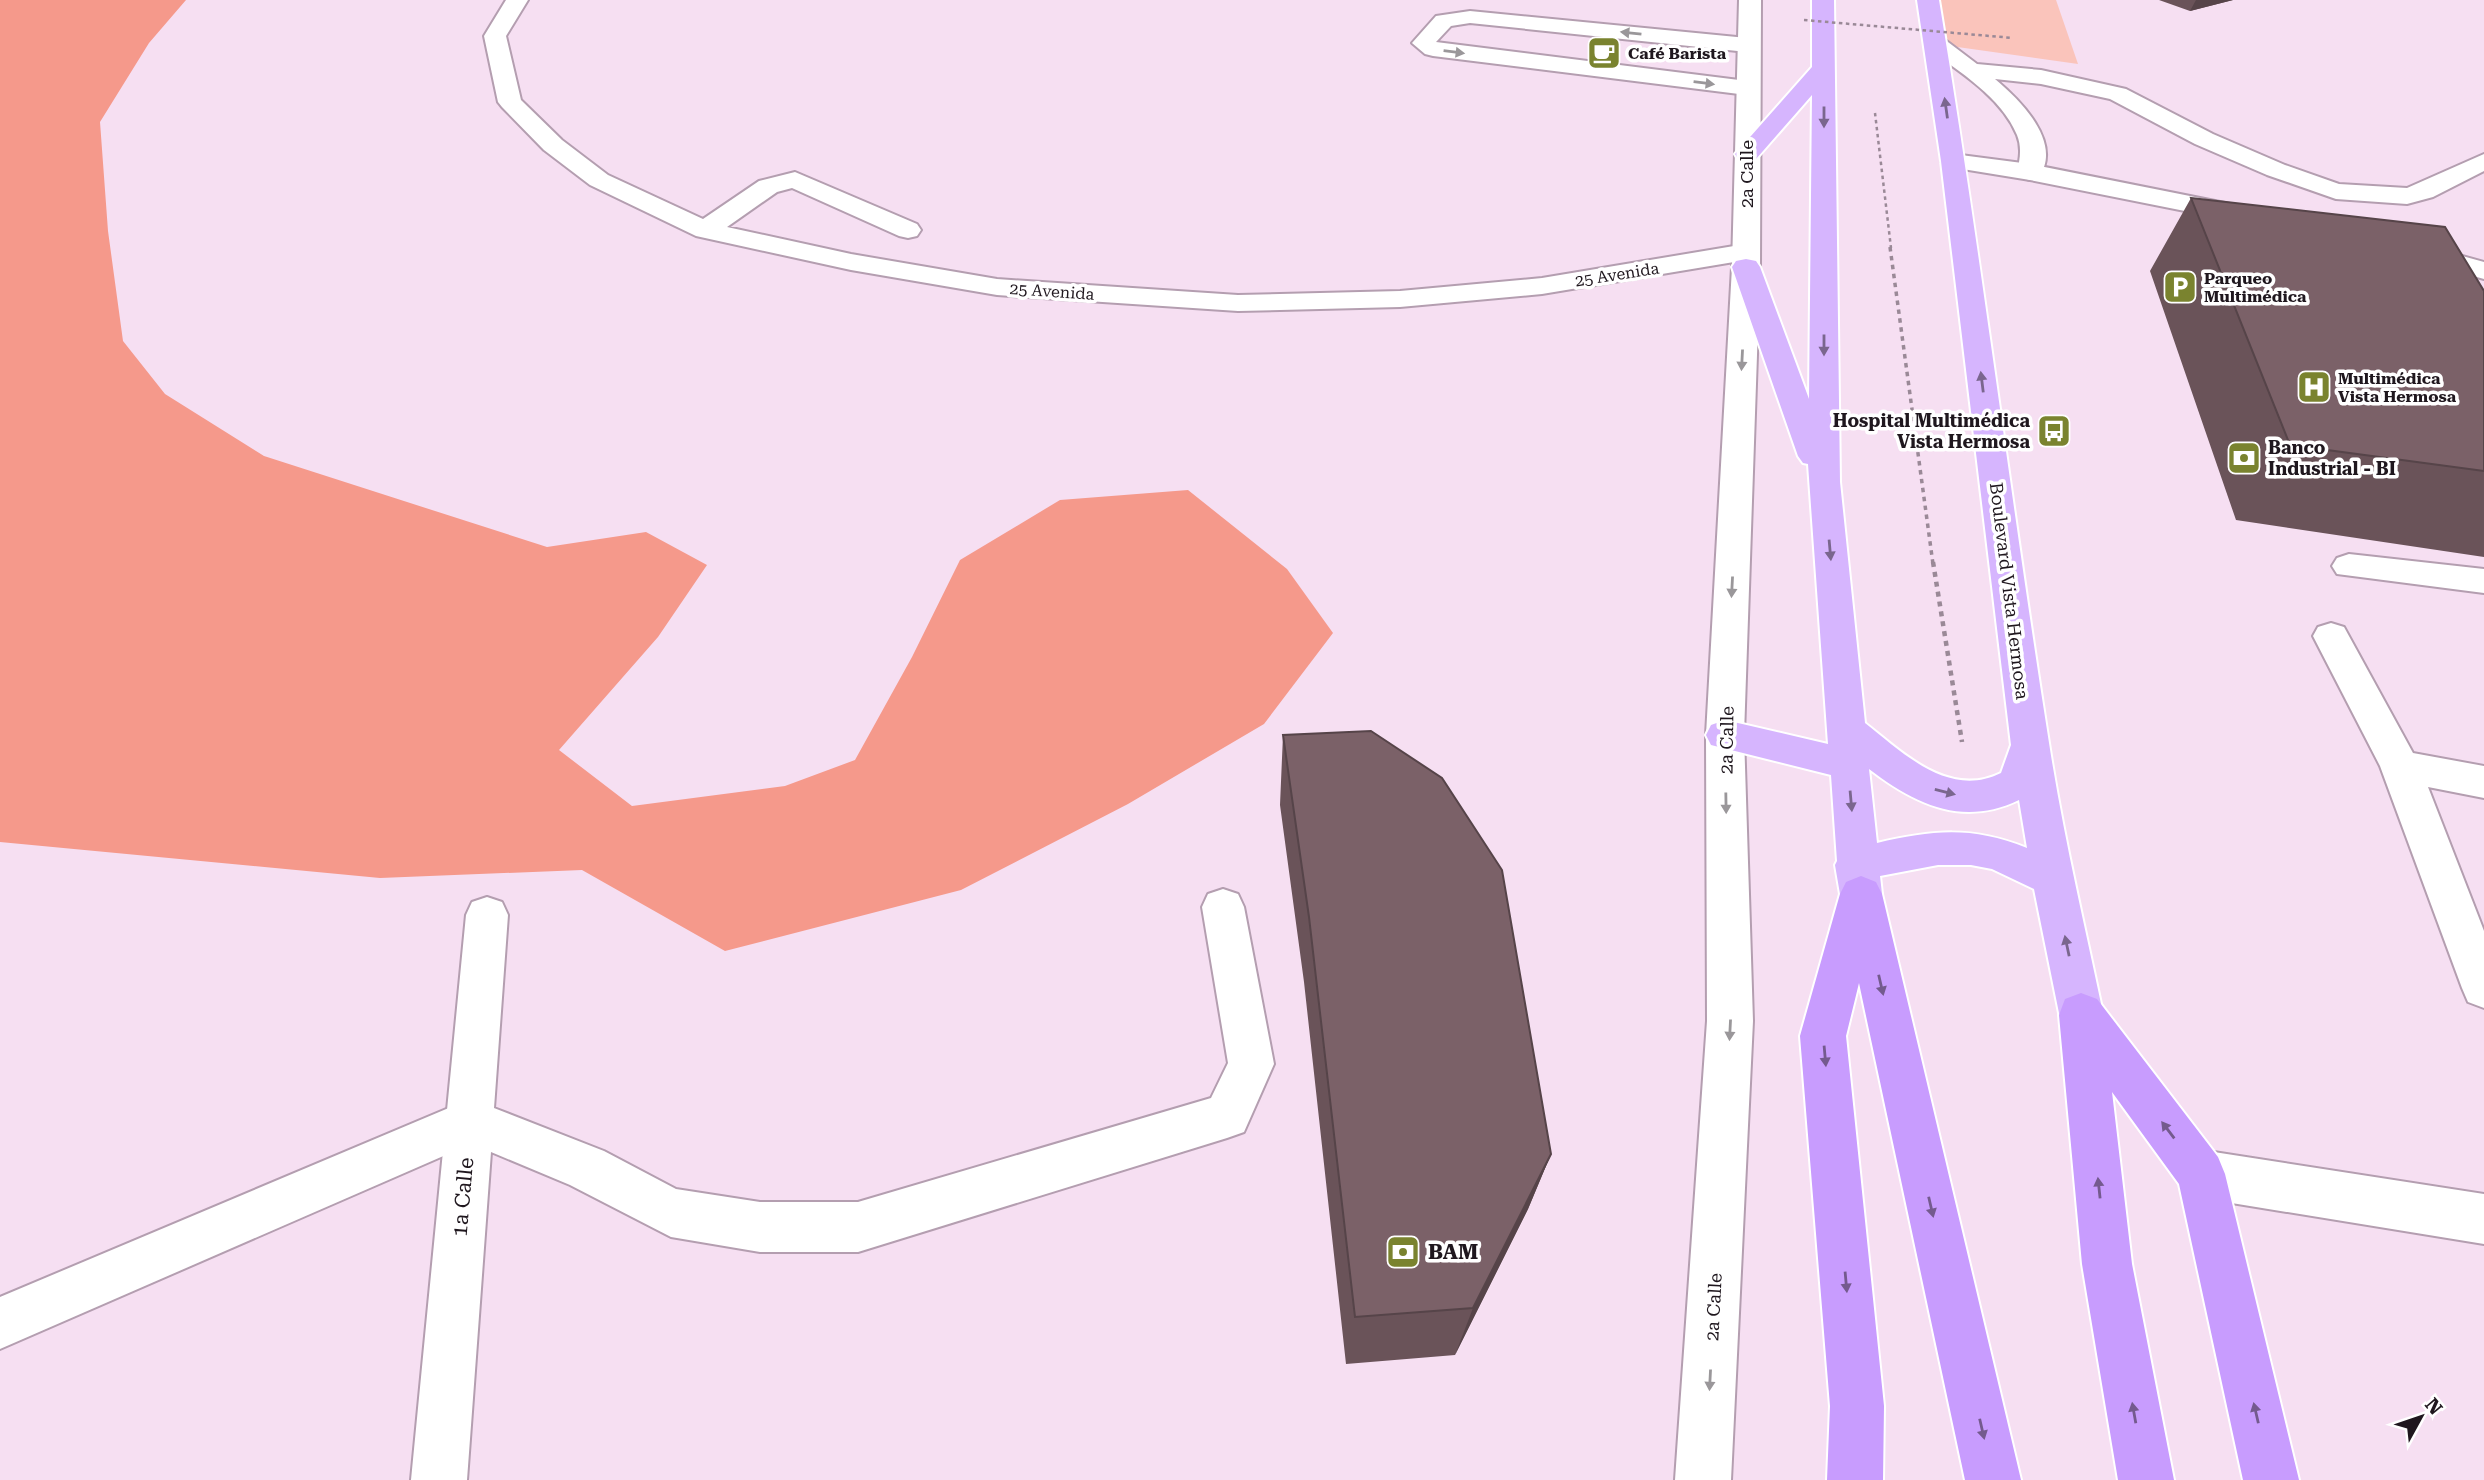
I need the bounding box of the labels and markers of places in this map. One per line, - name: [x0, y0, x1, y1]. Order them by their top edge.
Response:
- cafe icon: Café Barista: [1585, 34, 1623, 72]
- place label: Café Barista: [1628, 44, 1727, 63]
- parking icon: Parqueo Multimédica: [2161, 268, 2199, 306]
- place label: Parqueo Multimédica: [2204, 269, 2307, 306]
- hospital icon: Multimédica Vista Hermosa: [2295, 368, 2333, 406]
- place label: Multimédica Vista Hermosa: [2338, 369, 2457, 406]
- place label: Hospital Multimédica Vista Hermosa: [1833, 410, 2030, 452]
- bus stop icon: Hospital Multimédica Vista Hermosa: [2035, 412, 2073, 450]
- place label: Banco Industrial - BI: [2268, 437, 2396, 479]
- bank icon: Banco Industrial - BI: [2225, 439, 2263, 477]
- bank icon: BAM: [1384, 1233, 1422, 1271]
- place label: BAM: [1428, 1240, 1478, 1264]

